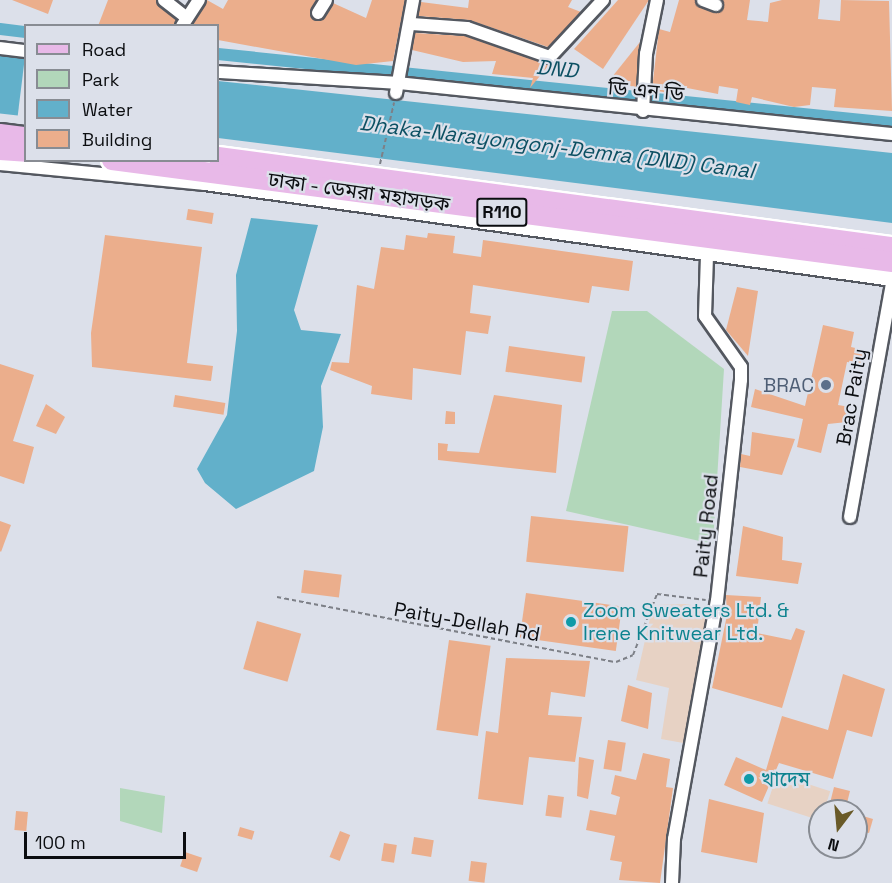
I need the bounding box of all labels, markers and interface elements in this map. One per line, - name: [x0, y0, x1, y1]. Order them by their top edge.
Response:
- legend: [24, 24, 219, 162]
- text: Road: [82, 38, 126, 61]
- water label: DND: [535, 54, 579, 84]
- text: Park: [82, 68, 119, 91]
- street label: ডি এন ডি: [607, 76, 685, 106]
- text: Water: [82, 98, 133, 121]
- water label: Dhaka-Narayongonj-Demra (DND) Canal: [358, 110, 756, 184]
- text: Building: [82, 128, 152, 151]
- street label: ঢাকা - ডেমরা মহাসড়ক: [266, 167, 452, 217]
- road number: R110: [475, 197, 529, 227]
- street label: Brac Paity: [832, 346, 872, 448]
- place label: BRAC: [763, 373, 814, 397]
- marker: BRAC: [819, 378, 833, 392]
- street label: Paity Road: [689, 473, 723, 579]
- street label: Paity-Dellah Rd: [392, 597, 542, 647]
- place label: Zoom Sweaters Ltd. & Irene Knitwear Ltd.: [583, 598, 790, 645]
- marker: Zoom Sweaters Ltd. & Irene Knitwear Ltd.: [564, 615, 578, 629]
- place label: খাদেম: [761, 767, 810, 791]
- marker: খাদেম: [742, 772, 756, 786]
- north arrow: [808, 799, 868, 859]
- scale bar: [27, 820, 189, 858]
- text: 100 m: [35, 831, 86, 854]
- text: N: [825, 833, 842, 856]

